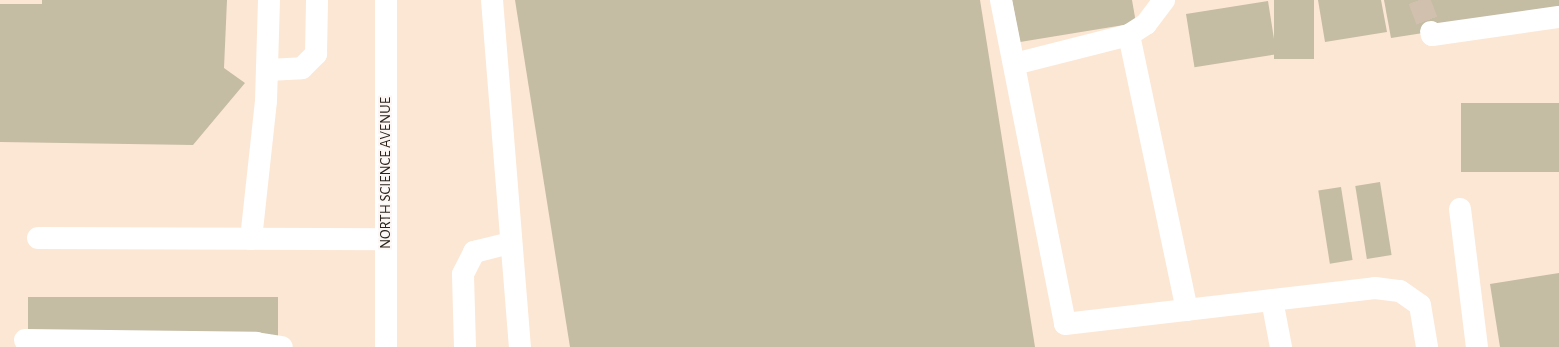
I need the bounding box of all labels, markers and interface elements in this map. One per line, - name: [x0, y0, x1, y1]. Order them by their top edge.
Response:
- street label: NORTH SCIENCE AVENUE: [377, 97, 395, 249]

